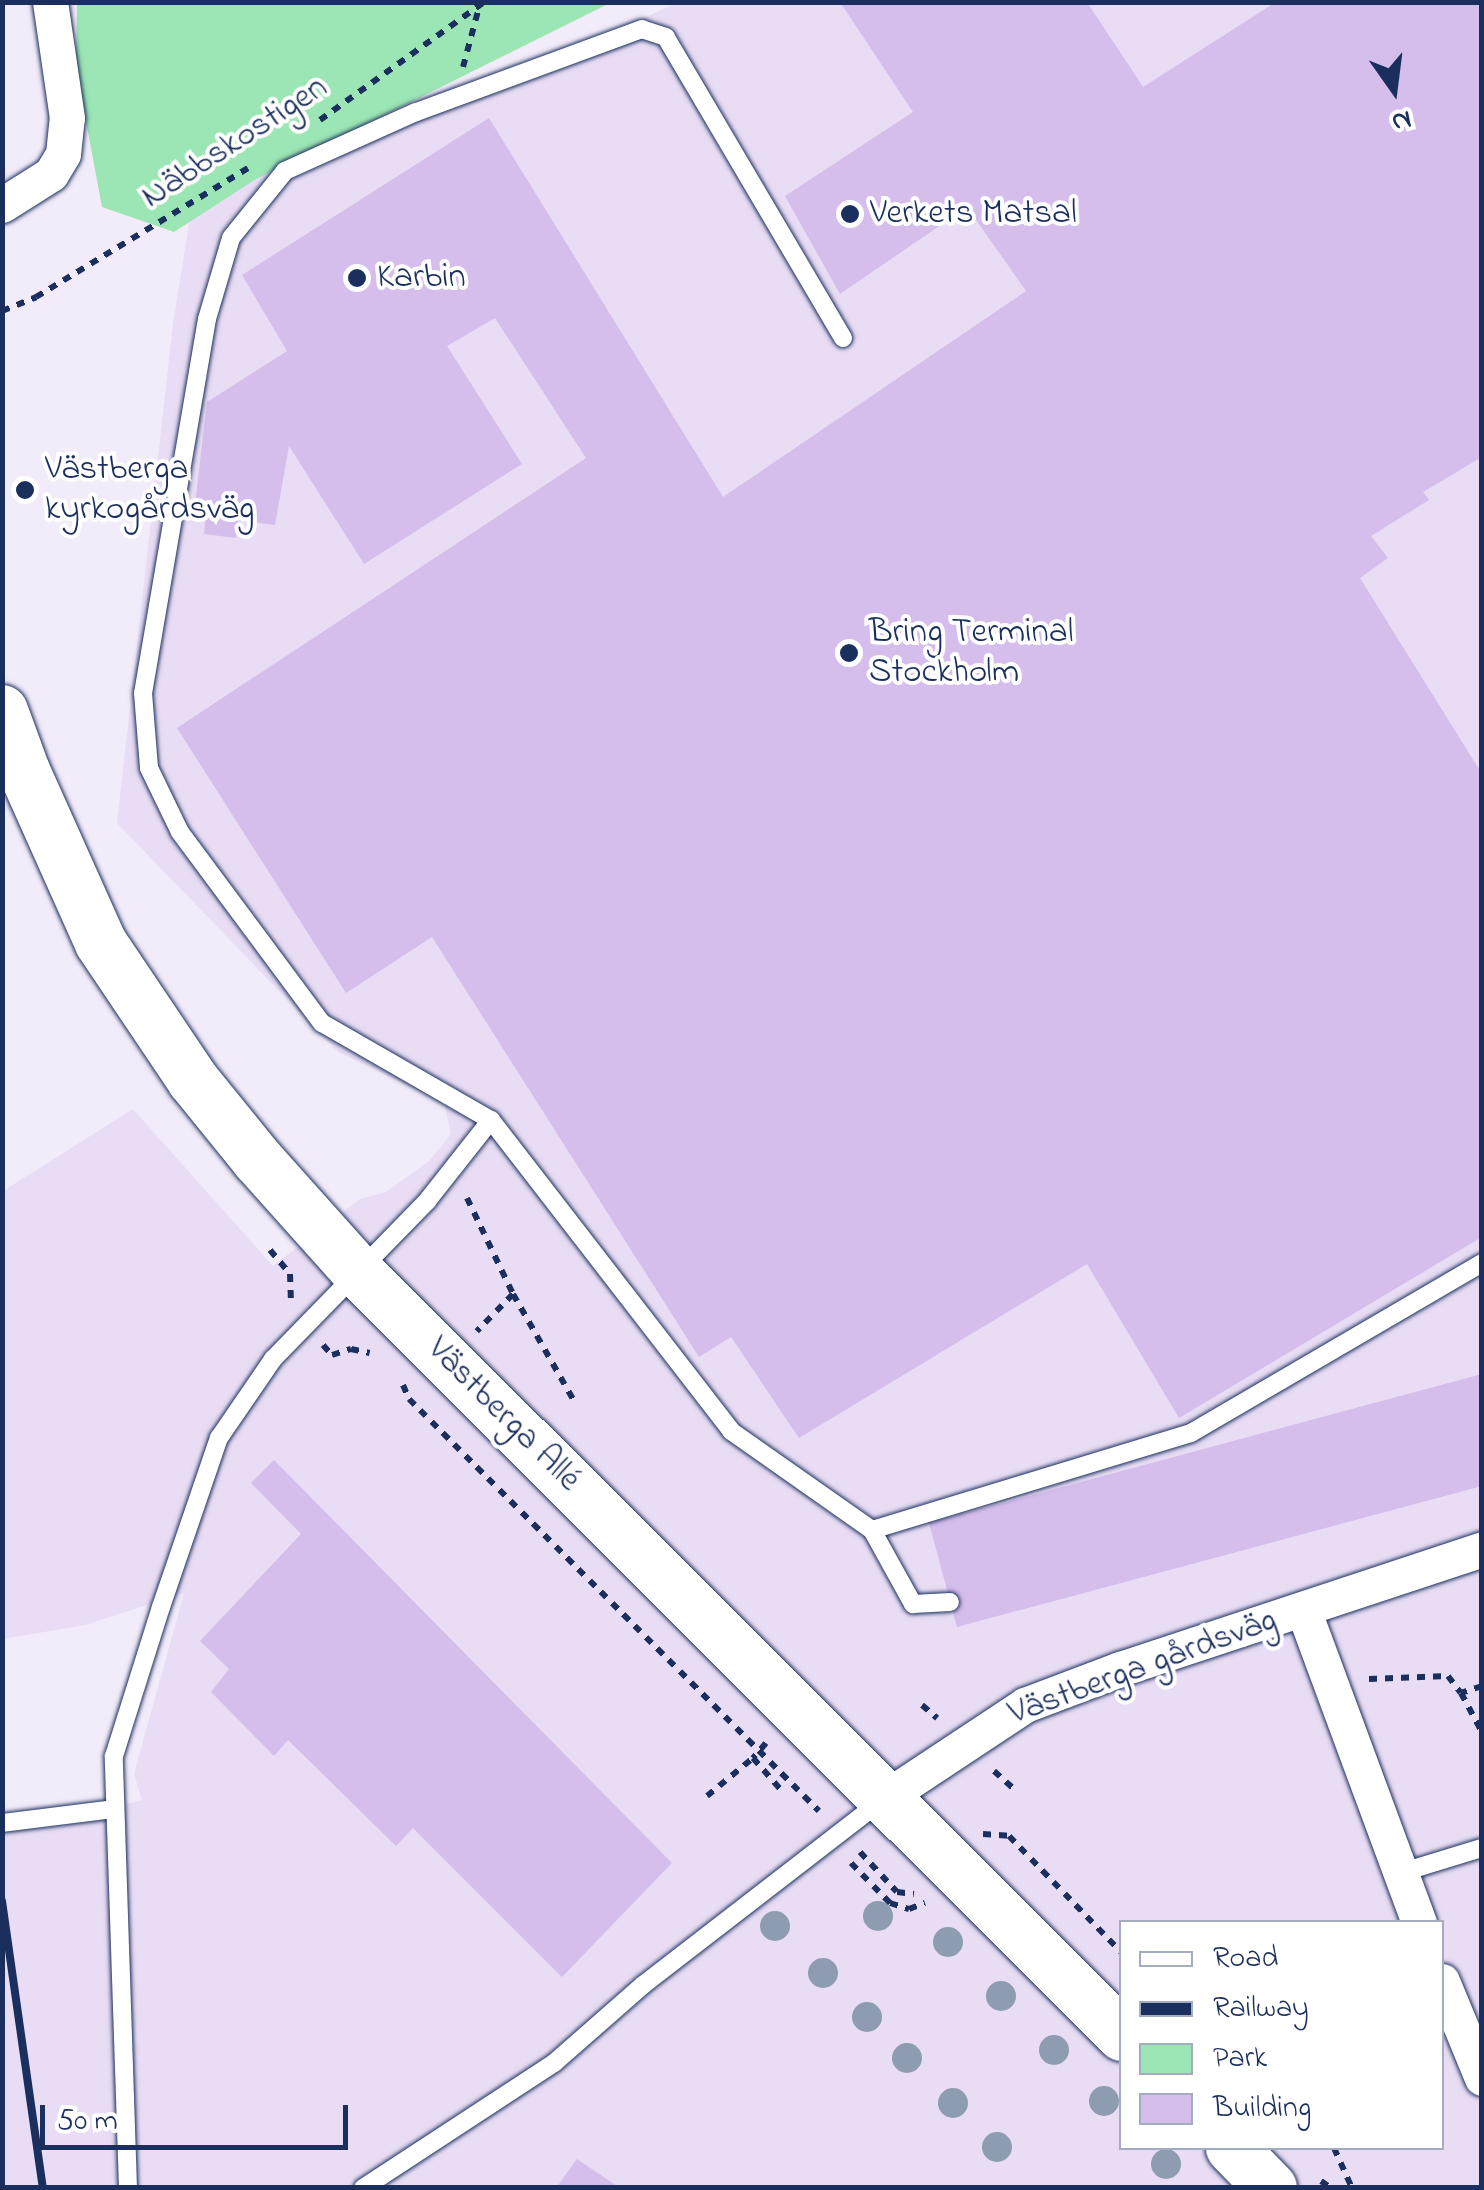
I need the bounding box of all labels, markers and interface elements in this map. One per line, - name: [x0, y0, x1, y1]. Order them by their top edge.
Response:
- north arrow: [1344, 40, 1444, 140]
- street label: Näbbskostigen: [134, 67, 336, 219]
- text: N: [1387, 97, 1416, 142]
- place label: Verkets Matsal: [870, 193, 1077, 235]
- marker: Verkets Matsal: [839, 203, 861, 225]
- place label: Karbin: [377, 257, 466, 299]
- marker: Karbin: [346, 267, 368, 289]
- place label: Västberga kyrkogårdsväg: [45, 449, 254, 531]
- marker: Västberga kyrkogårdsväg: [14, 479, 36, 501]
- place label: Bring Terminal Stockholm: [869, 612, 1074, 694]
- marker: Bring Terminal Stockholm: [838, 642, 860, 664]
- street label: Västberga Allé: [417, 1329, 589, 1501]
- street label: Västberga gårdsväg: [1003, 1600, 1283, 1736]
- legend: [1119, 1920, 1444, 2150]
- text: Road: [1213, 1937, 1278, 1981]
- text: Railway: [1213, 1987, 1309, 2031]
- text: Park: [1213, 2037, 1267, 2081]
- scale bar: [45, 2085, 352, 2147]
- text: Building: [1213, 2087, 1311, 2131]
- text: 50 m: [57, 2100, 118, 2144]

